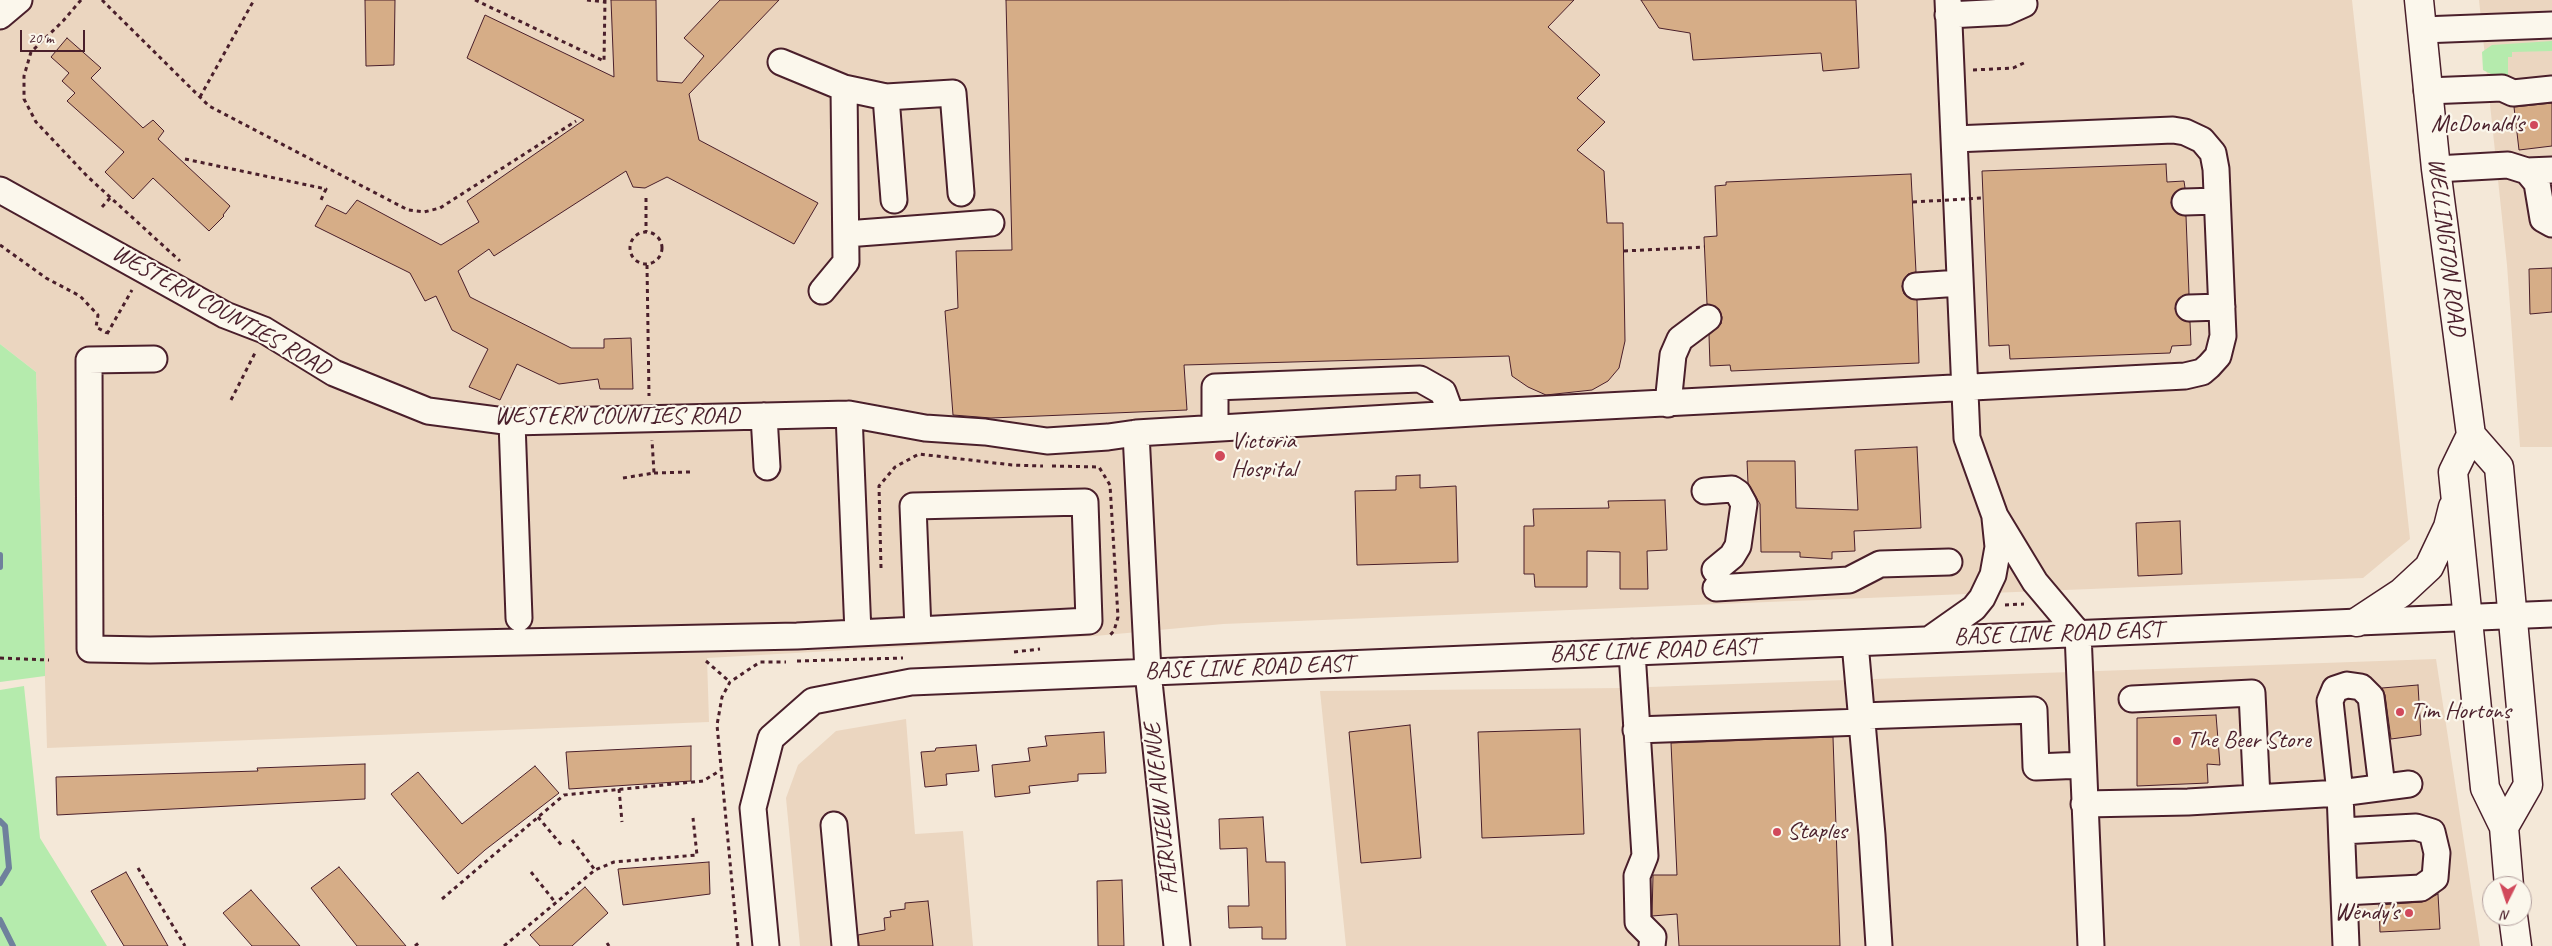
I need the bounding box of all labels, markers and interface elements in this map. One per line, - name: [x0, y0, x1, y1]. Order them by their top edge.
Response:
- scale bar: [22, 20, 88, 52]
- text: 20 m: [28, 29, 54, 48]
- place label: McDonald's: [2431, 111, 2524, 139]
- marker: McDonald's: [2528, 119, 2540, 131]
- street label: WELLINGTON ROAD: [2421, 157, 2471, 337]
- street label: WESTERN COUNTIES ROAD: [107, 239, 335, 383]
- street label: WESTERN COUNTIES ROAD: [494, 403, 740, 431]
- place label: Victoria Hospital: [1231, 428, 1297, 484]
- marker: Victoria Hospital: [1213, 449, 1227, 463]
- street label: BASE LINE ROAD EAST: [1953, 616, 2163, 652]
- street label: BASE LINE ROAD EAST: [1549, 633, 1759, 669]
- street label: BASE LINE ROAD EAST: [1144, 650, 1354, 686]
- place label: Tim Hortons: [2410, 698, 2511, 726]
- marker: Tim Hortons: [2394, 706, 2406, 718]
- street label: FAIRVIEW AVENUE: [1139, 722, 1185, 896]
- place label: The Beer Store: [2187, 727, 2311, 755]
- marker: The Beer Store: [2171, 735, 2183, 747]
- place label: Staples: [1787, 818, 1847, 846]
- marker: Staples: [1771, 826, 1783, 838]
- north arrow: [2482, 876, 2532, 926]
- place label: Wendy's: [2334, 899, 2399, 927]
- marker: Wendy's: [2403, 907, 2415, 919]
- text: N: [2501, 907, 2511, 924]

